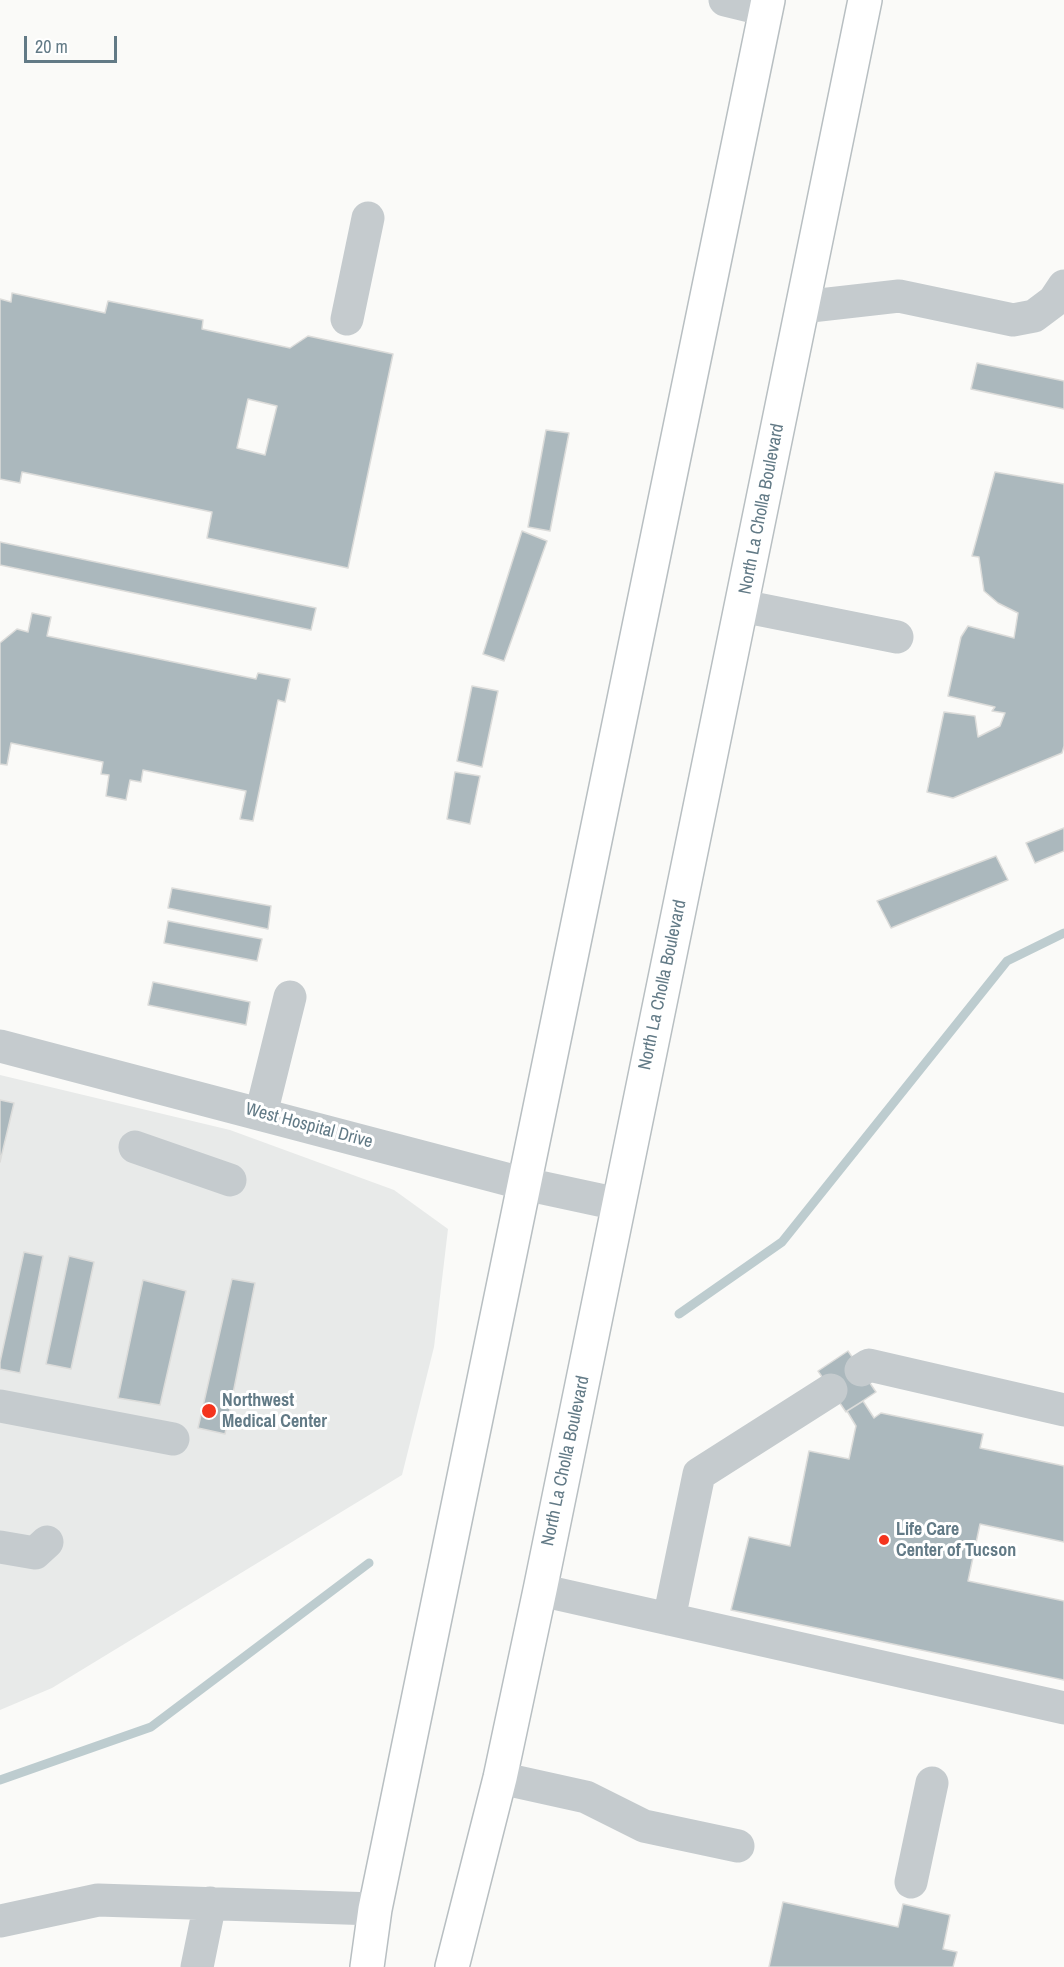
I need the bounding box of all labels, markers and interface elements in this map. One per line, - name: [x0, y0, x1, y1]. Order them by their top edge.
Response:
- scale bar: [27, 24, 120, 62]
- text: 20 m: [35, 34, 68, 59]
- street label: North La Cholla Boulevard: [735, 422, 789, 596]
- street label: North La Cholla Boulevard: [634, 898, 692, 1072]
- street label: West Hospital Drive: [243, 1099, 375, 1153]
- street label: North La Cholla Boulevard: [537, 1374, 595, 1548]
- place label: Northwest Medical Center: [222, 1390, 327, 1432]
- marker: Northwest Medical Center: [200, 1402, 218, 1420]
- place label: Life Care Center of Tucson: [896, 1519, 1016, 1562]
- marker: Life Care Center of Tucson: [877, 1533, 891, 1547]

